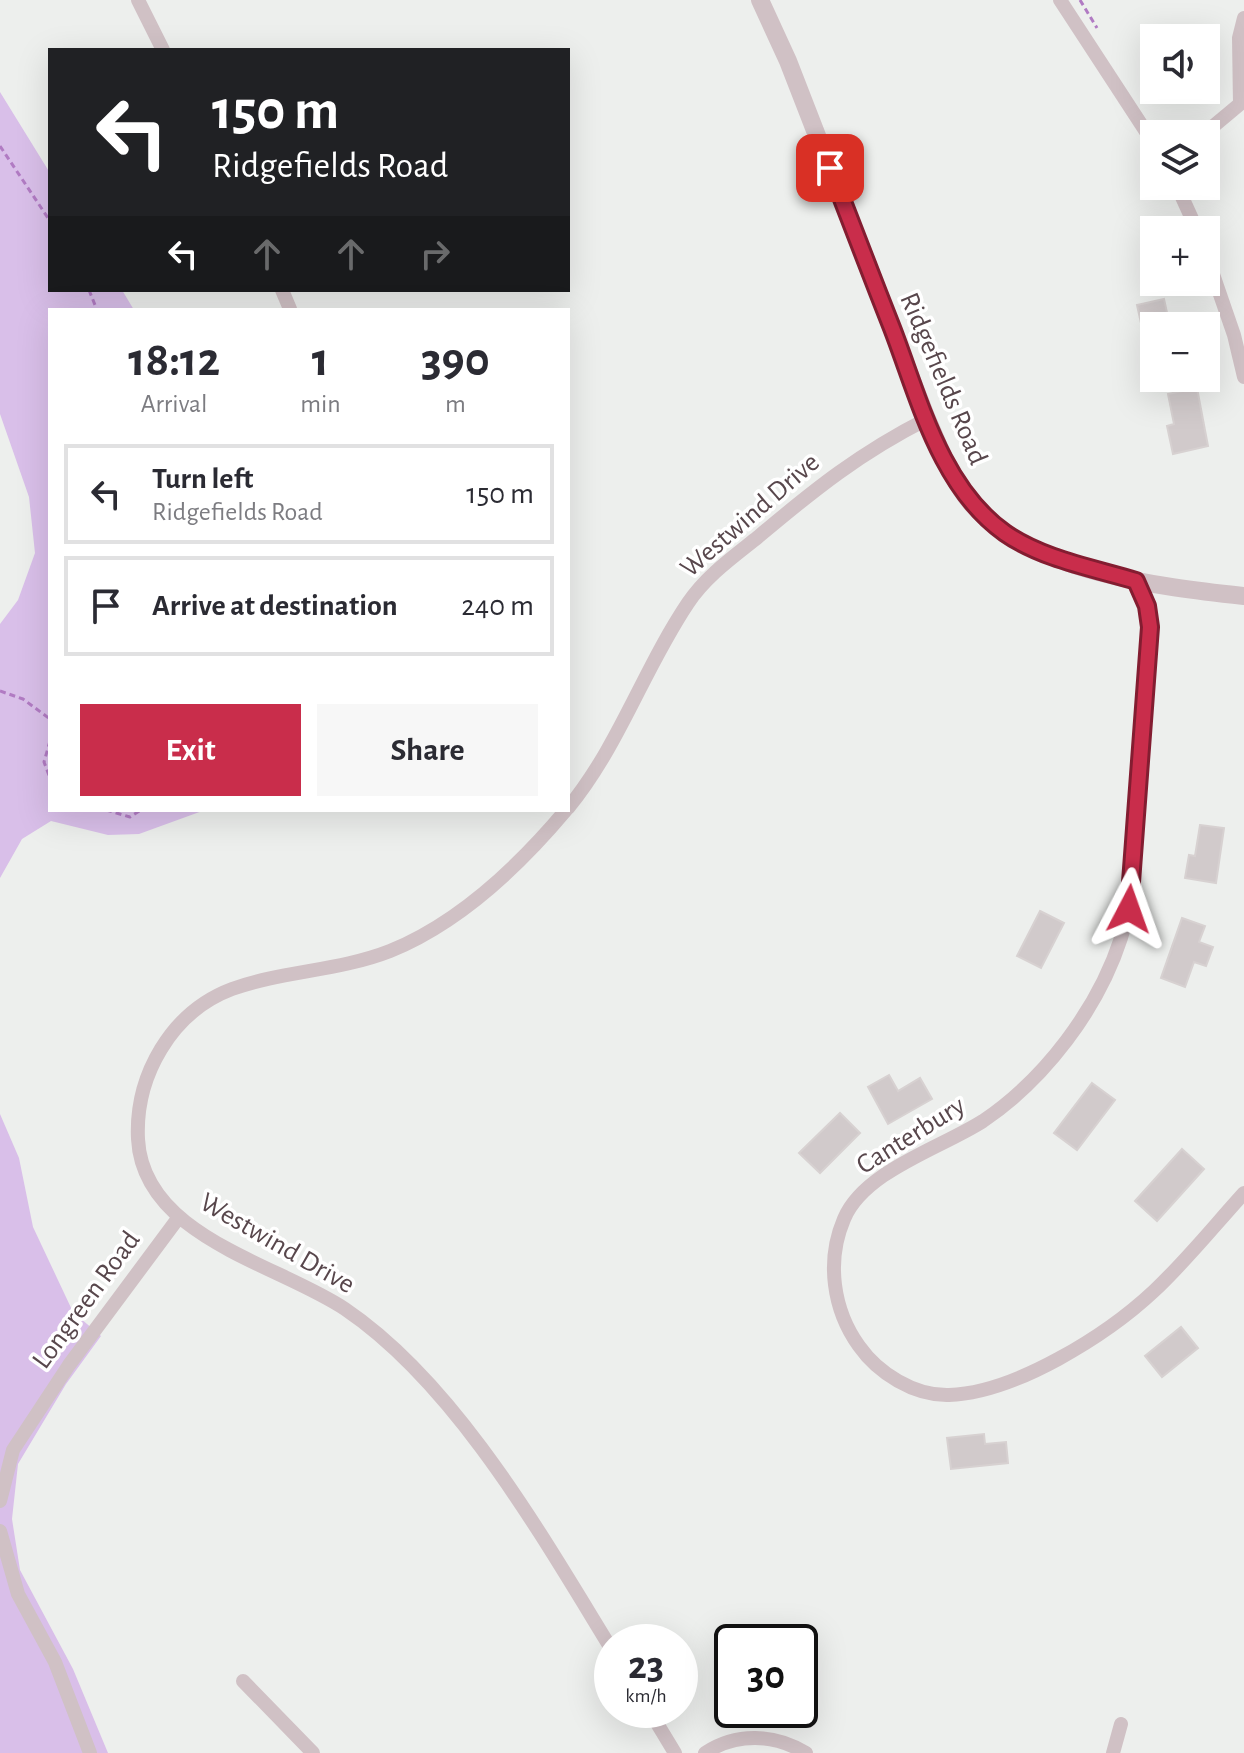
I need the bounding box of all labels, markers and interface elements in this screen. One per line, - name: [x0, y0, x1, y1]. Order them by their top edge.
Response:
- map controls: [1140, 24, 1220, 392]
- button: sound: [1140, 24, 1220, 104]
- icon: left: [80, 80, 184, 184]
- text: 150 m: [212, 83, 339, 139]
- button: layers: [1140, 120, 1220, 200]
- pin: [796, 134, 864, 202]
- icon: arrive: [808, 146, 852, 190]
- text: Ridgefields Road: [212, 148, 448, 184]
- button: +: [1140, 216, 1220, 296]
- icon: left: [161, 232, 205, 276]
- icon: ahead: [245, 232, 289, 276]
- icon: ahead: [329, 232, 373, 276]
- icon: right: [413, 232, 457, 276]
- street label: Ridgefields Road: [894, 289, 992, 469]
- button: −: [1140, 312, 1220, 392]
- text: 18:12: [128, 337, 220, 385]
- text: 1: [312, 337, 329, 385]
- text: 390: [421, 337, 490, 385]
- text: Arrival: [141, 391, 208, 417]
- text: min: [300, 391, 341, 417]
- text: m: [445, 391, 466, 417]
- street label: Westwind Drive: [676, 448, 825, 583]
- text: Turn left: [152, 464, 253, 494]
- icon: left: [84, 472, 128, 516]
- text: 150 m: [466, 479, 534, 509]
- text: Ridgefields Road: [152, 499, 323, 525]
- icon: arrive: [84, 584, 128, 628]
- text: Arrive at destination: [152, 591, 398, 621]
- text: 240 m: [461, 591, 534, 621]
- button: Exit: [80, 704, 301, 796]
- button: Share: [317, 704, 538, 796]
- position arrow: [1087, 867, 1171, 951]
- street label: Canterbury: [852, 1092, 970, 1180]
- street label: Westwind Drive: [195, 1188, 359, 1299]
- street label: Longreen Road: [28, 1226, 146, 1374]
- speed limit sign: 30: [714, 1624, 818, 1728]
- text: 23: [628, 1646, 664, 1686]
- text: km/h: [625, 1686, 667, 1706]

